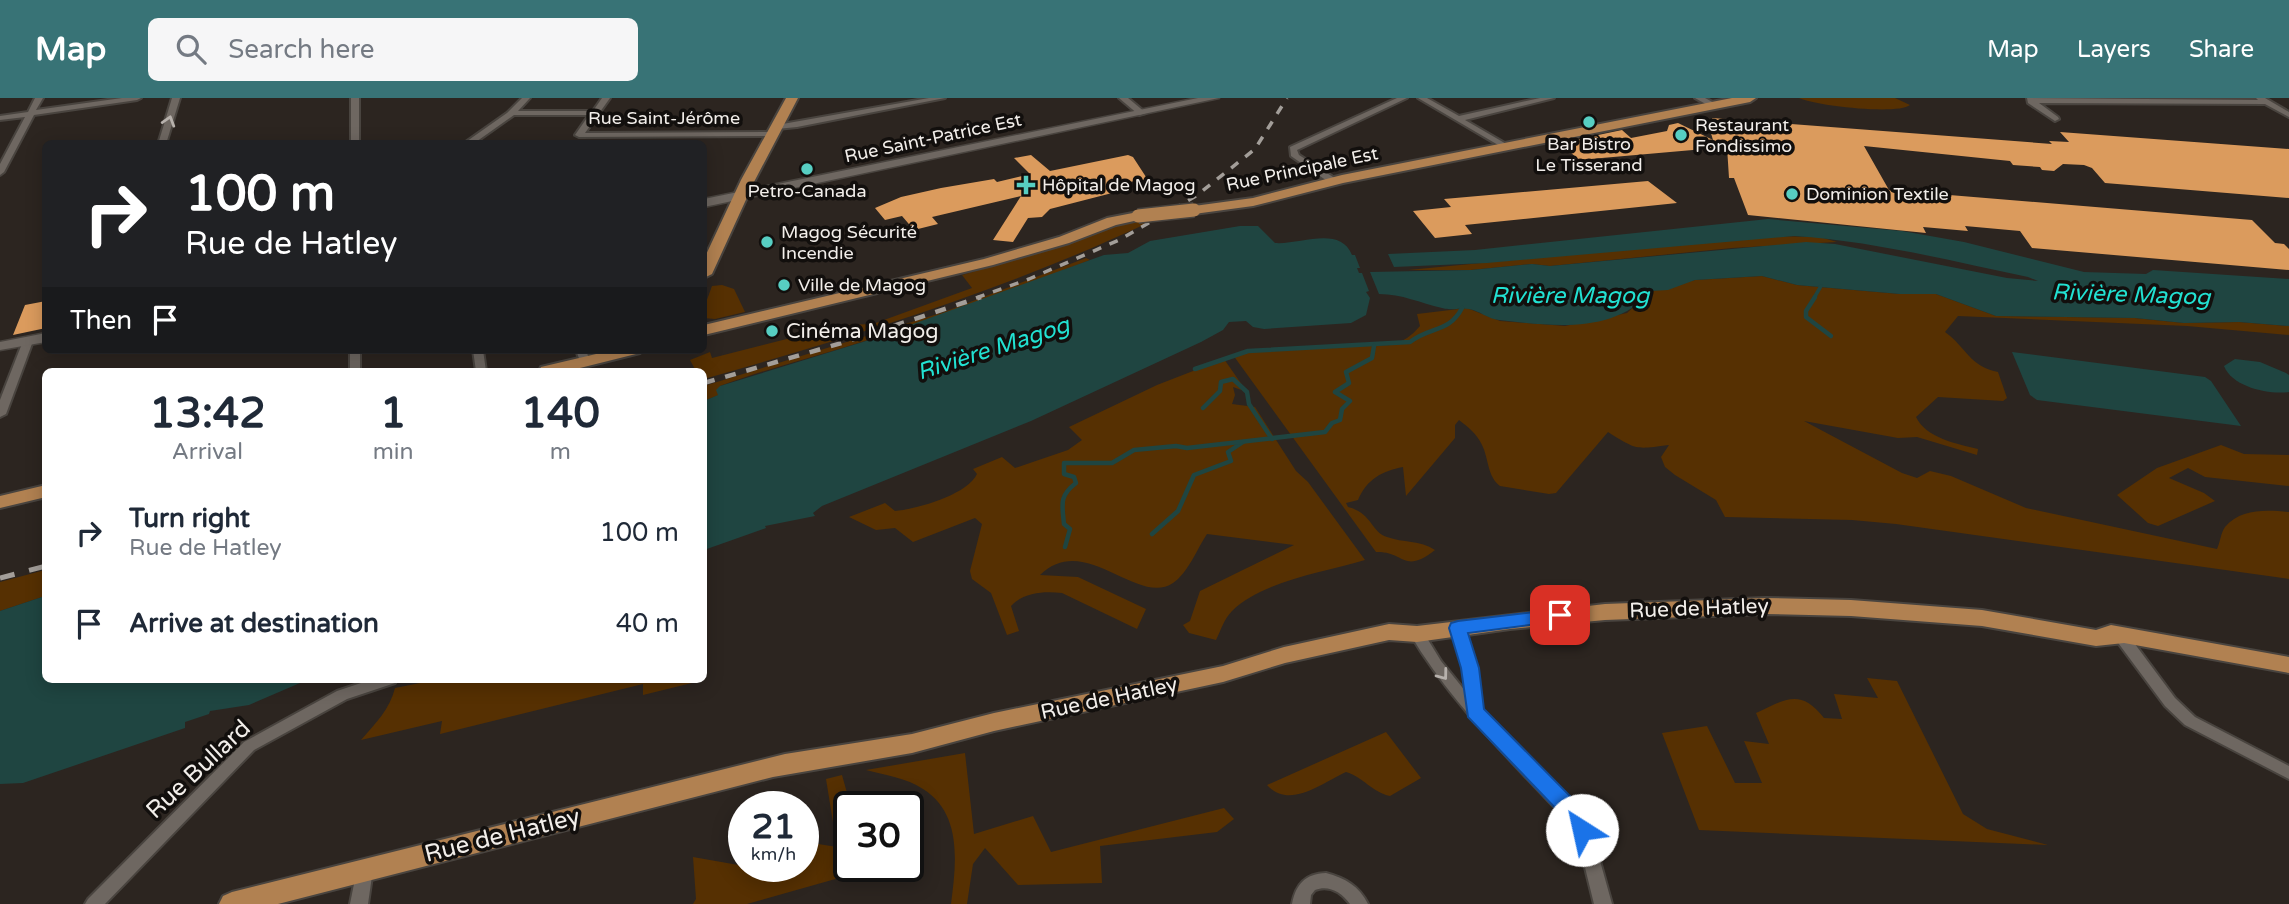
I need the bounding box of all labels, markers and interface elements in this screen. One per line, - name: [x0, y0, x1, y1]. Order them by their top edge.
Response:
- search box: [148, 18, 638, 81]
- text: Map: [35, 30, 106, 69]
- icon: search: [172, 30, 210, 68]
- text: Search here: [228, 34, 374, 65]
- text: Map: [1987, 35, 2039, 64]
- text: Layers: [2077, 35, 2151, 64]
- text: Share: [2189, 35, 2254, 64]
- street label: Rue Saint-Jérôme: [588, 107, 740, 129]
- street label: Rue Saint-Patrice Est: [843, 108, 1024, 168]
- marker: Bar Bistro Le Tisserand: [1581, 114, 1597, 130]
- place label: Restaurant Fondissimo: [1695, 114, 1792, 157]
- one-way arrow: [161, 115, 176, 127]
- marker: Restaurant Fondissimo: [1673, 127, 1689, 143]
- place label: Bar Bistro Le Tisserand: [1535, 133, 1643, 176]
- street label: Rue Principale Est: [1224, 142, 1380, 196]
- marker: Petro-Canada: [799, 161, 815, 177]
- text: 100 m: [185, 165, 335, 224]
- icon: right: [70, 168, 161, 259]
- place label: Hôpital de Magog: [1042, 174, 1196, 196]
- marker: Hôpital de Magog: [1016, 175, 1036, 195]
- place label: Petro-Canada: [748, 180, 867, 202]
- place label: Dominion Textile: [1806, 183, 1949, 205]
- marker: Dominion Textile: [1784, 186, 1800, 202]
- place label: Magog Sécurité Incendie: [781, 221, 917, 264]
- text: Rue de Hatley: [185, 225, 397, 263]
- marker: Magog Sécurité Incendie: [759, 234, 775, 250]
- place label: Ville de Magog: [798, 274, 926, 296]
- marker: Ville de Magog: [776, 277, 792, 293]
- water label: Rivière Magog: [2051, 278, 2212, 312]
- water label: Rivière Magog: [1491, 282, 1651, 310]
- icon: arrive: [146, 301, 184, 339]
- text: Then: [70, 305, 132, 336]
- water label: Rivière Magog: [914, 311, 1074, 387]
- place label: Cinéma Magog: [786, 319, 938, 344]
- marker: Cinéma Magog: [764, 323, 780, 339]
- text: 13:42: [149, 388, 266, 439]
- text: 1: [380, 388, 406, 439]
- text: 140: [521, 388, 600, 439]
- text: Arrival: [172, 438, 243, 466]
- text: min: [373, 438, 414, 466]
- text: m: [550, 438, 571, 466]
- text: Turn right: [129, 503, 250, 534]
- icon: right: [70, 514, 108, 552]
- text: 100 m: [599, 517, 679, 548]
- text: Rue de Hatley: [129, 534, 282, 562]
- pin: [1530, 585, 1590, 645]
- street label: Rue de Hatley: [1629, 594, 1769, 623]
- icon: arrive: [1541, 596, 1579, 634]
- icon: arrive: [70, 605, 108, 643]
- text: Arrive at destination: [129, 608, 379, 639]
- text: 40 m: [616, 608, 679, 639]
- one-way arrow: [1435, 667, 1448, 680]
- street label: Rue de Hatley: [1038, 672, 1180, 725]
- street label: Rue Bullard: [140, 714, 257, 825]
- speed limit sign: 30: [833, 791, 924, 882]
- position arrow: [1545, 793, 1619, 867]
- street label: Rue de Hatley: [421, 802, 583, 869]
- text: 21: [752, 806, 795, 848]
- text: km/h: [751, 843, 796, 865]

